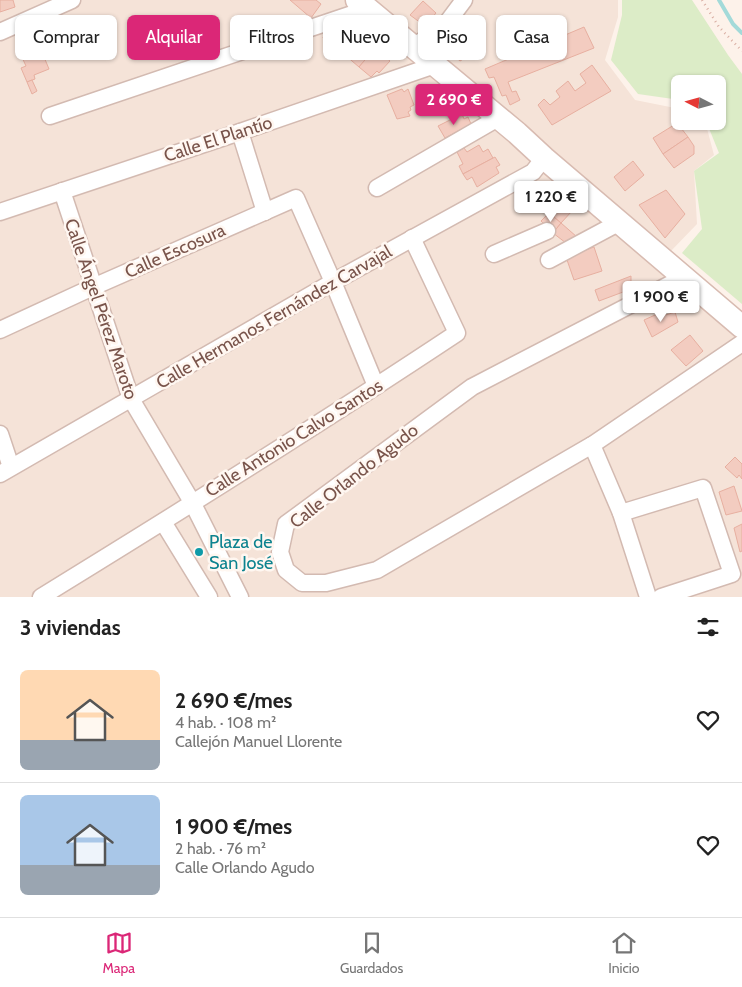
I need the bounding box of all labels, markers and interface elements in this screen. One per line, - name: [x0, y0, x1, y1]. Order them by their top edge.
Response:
- chip: Comprar: [15, 15, 117, 60]
- chip: Alquilar: [127, 15, 220, 60]
- chip: Filtros: [230, 15, 313, 60]
- chip: Nuevo: [323, 15, 408, 60]
- chip: Piso: [418, 15, 486, 60]
- chip: Casa: [496, 15, 567, 60]
- north arrow: [671, 75, 726, 130]
- map controls: [671, 75, 726, 130]
- pin: 2 690 €: [408, 84, 500, 126]
- text: 2 690 €: [426, 90, 482, 109]
- street label: Calle El Plantío: [161, 111, 275, 167]
- pin: 1 220 €: [505, 180, 597, 223]
- text: 1 220 €: [525, 187, 577, 206]
- street label: Calle Ángel Pérez Maroto: [60, 216, 142, 402]
- street label: Calle Escosura: [121, 219, 229, 283]
- street label: Calle Hermanos Fernández Carvajal: [152, 240, 396, 394]
- pin: 1 900 €: [615, 280, 707, 323]
- text: 1 900 €: [634, 287, 688, 306]
- street label: Calle Antonio Calvo Santos: [201, 374, 387, 502]
- street label: Calle Orlando Agudo: [285, 419, 423, 533]
- place label: Plaza de San José: [209, 531, 273, 574]
- marker: Plaza de San José: [193, 546, 205, 558]
- icon: filters: [694, 613, 722, 641]
- text: 3 viviendas: [20, 615, 121, 640]
- text: 2 690 €/mes: [175, 688, 292, 713]
- icon: home: [60, 690, 120, 750]
- icon: heart: [694, 706, 722, 734]
- text: 4 hab. · 108 m²: [175, 713, 276, 732]
- text: Callejón Manuel Llorente: [175, 732, 342, 751]
- text: 1 900 €/mes: [175, 814, 292, 839]
- icon: home: [60, 815, 120, 875]
- icon: heart: [694, 831, 722, 859]
- text: 2 hab. · 76 m²: [175, 839, 266, 858]
- text: Calle Orlando Agudo: [175, 858, 315, 877]
- tab: Mapa: [102, 929, 135, 977]
- tab: Guardados: [340, 929, 403, 977]
- tab: Inicio: [608, 929, 640, 977]

